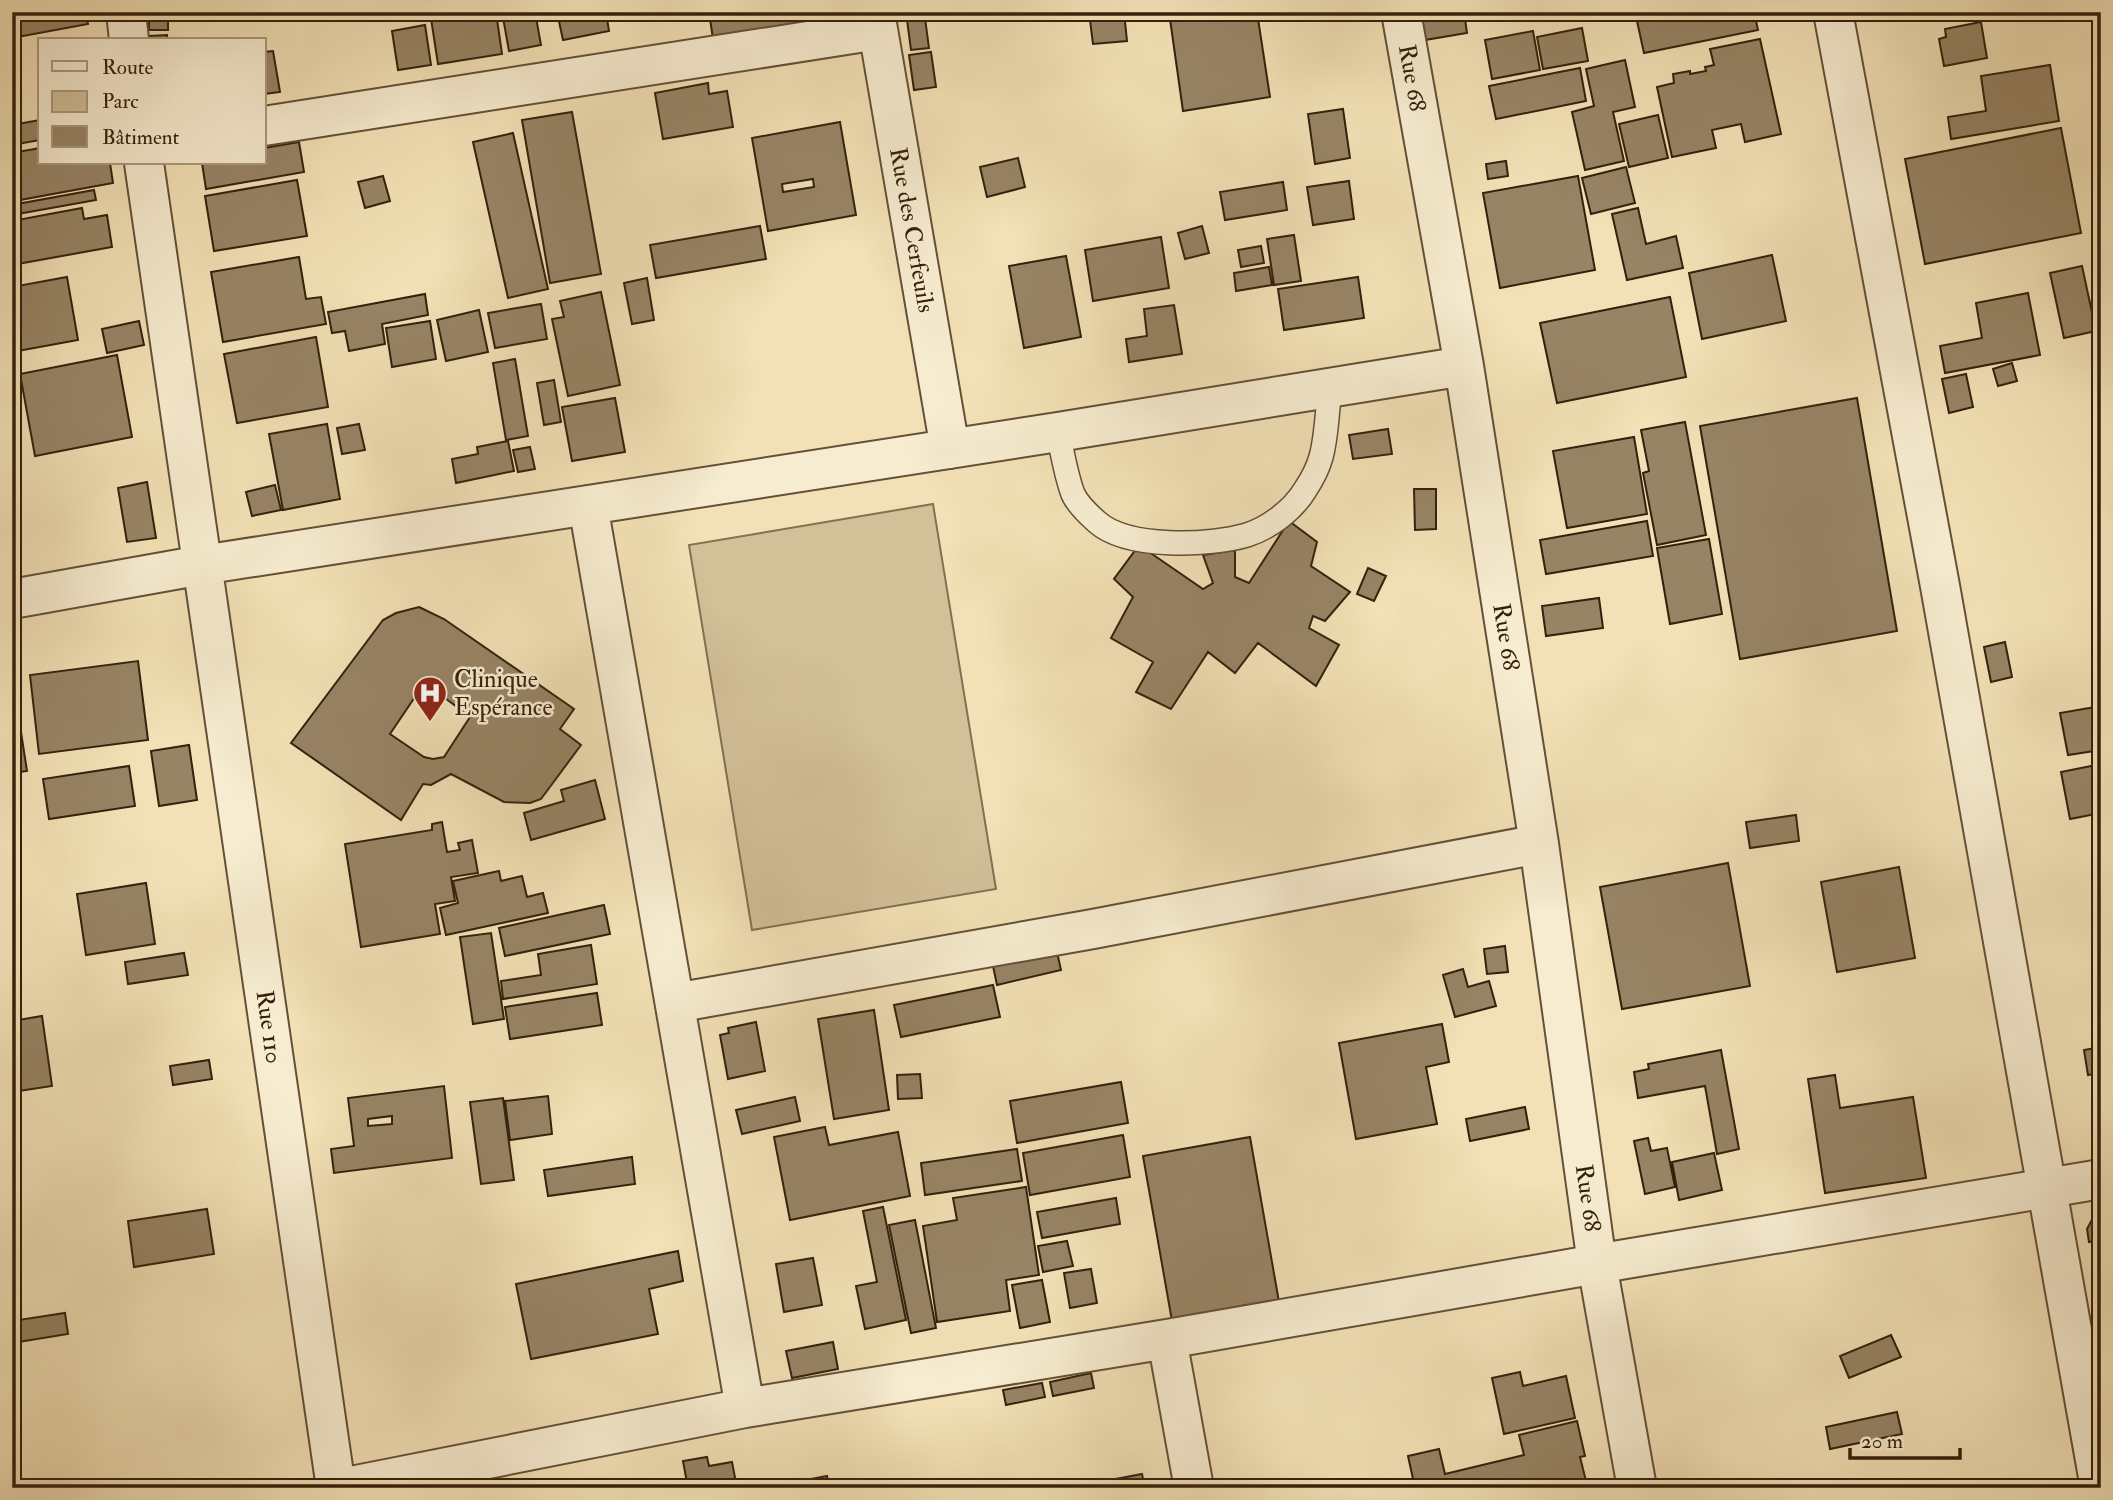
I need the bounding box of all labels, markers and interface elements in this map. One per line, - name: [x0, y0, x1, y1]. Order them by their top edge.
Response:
- legend: [38, 38, 266, 164]
- street label: Rue 68: [1391, 42, 1433, 114]
- text: Route: [102, 54, 154, 81]
- text: Parc: [102, 88, 139, 115]
- text: Bâtiment: [102, 124, 179, 151]
- street label: Rue des Cerfeuils: [882, 145, 942, 315]
- street label: Rue 68: [1485, 601, 1527, 673]
- place label: Clinique Espérance: [454, 664, 553, 723]
- hospital icon: Clinique Espérance: [411, 674, 449, 723]
- street label: Rue 110: [249, 988, 289, 1066]
- street label: Rue 68: [1568, 1162, 1608, 1234]
- scale bar: [1850, 1416, 1961, 1460]
- text: 20 m: [1861, 1428, 1903, 1455]

